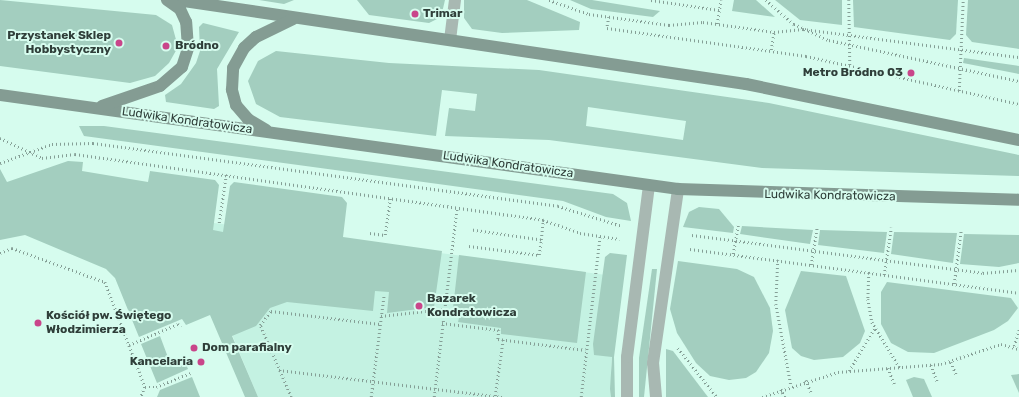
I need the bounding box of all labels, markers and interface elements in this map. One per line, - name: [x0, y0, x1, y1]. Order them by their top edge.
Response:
- place label: Trimar: [423, 7, 462, 21]
- marker: Trimar: [410, 9, 420, 19]
- place label: Przystanek Sklep Hobbystyczny: [7, 29, 111, 57]
- marker: Przystanek Sklep Hobbystyczny: [114, 38, 124, 48]
- place label: Bródno: [175, 39, 219, 53]
- marker: Bródno: [160, 40, 172, 52]
- place label: Metro Bródno 03: [803, 66, 903, 80]
- marker: Metro Bródno 03: [906, 68, 916, 78]
- street label: Ludwika Kondratowicza: [121, 105, 253, 137]
- street label: Ludwika Kondratowicza: [442, 149, 574, 181]
- street label: Ludwika Kondratowicza: [764, 188, 896, 204]
- place label: Bazarek Kondratowicza: [427, 292, 517, 320]
- marker: Bazarek Kondratowicza: [414, 301, 424, 311]
- place label: Kościół pw. Świętego Włodzimierza: [46, 309, 171, 337]
- marker: Kościół pw. Świętego Włodzimierza: [33, 318, 43, 328]
- place label: Dom parafialny: [202, 341, 292, 355]
- marker: Dom parafialny: [189, 343, 199, 353]
- place label: Kancelaria: [130, 355, 193, 369]
- marker: Kancelaria: [196, 357, 206, 367]

